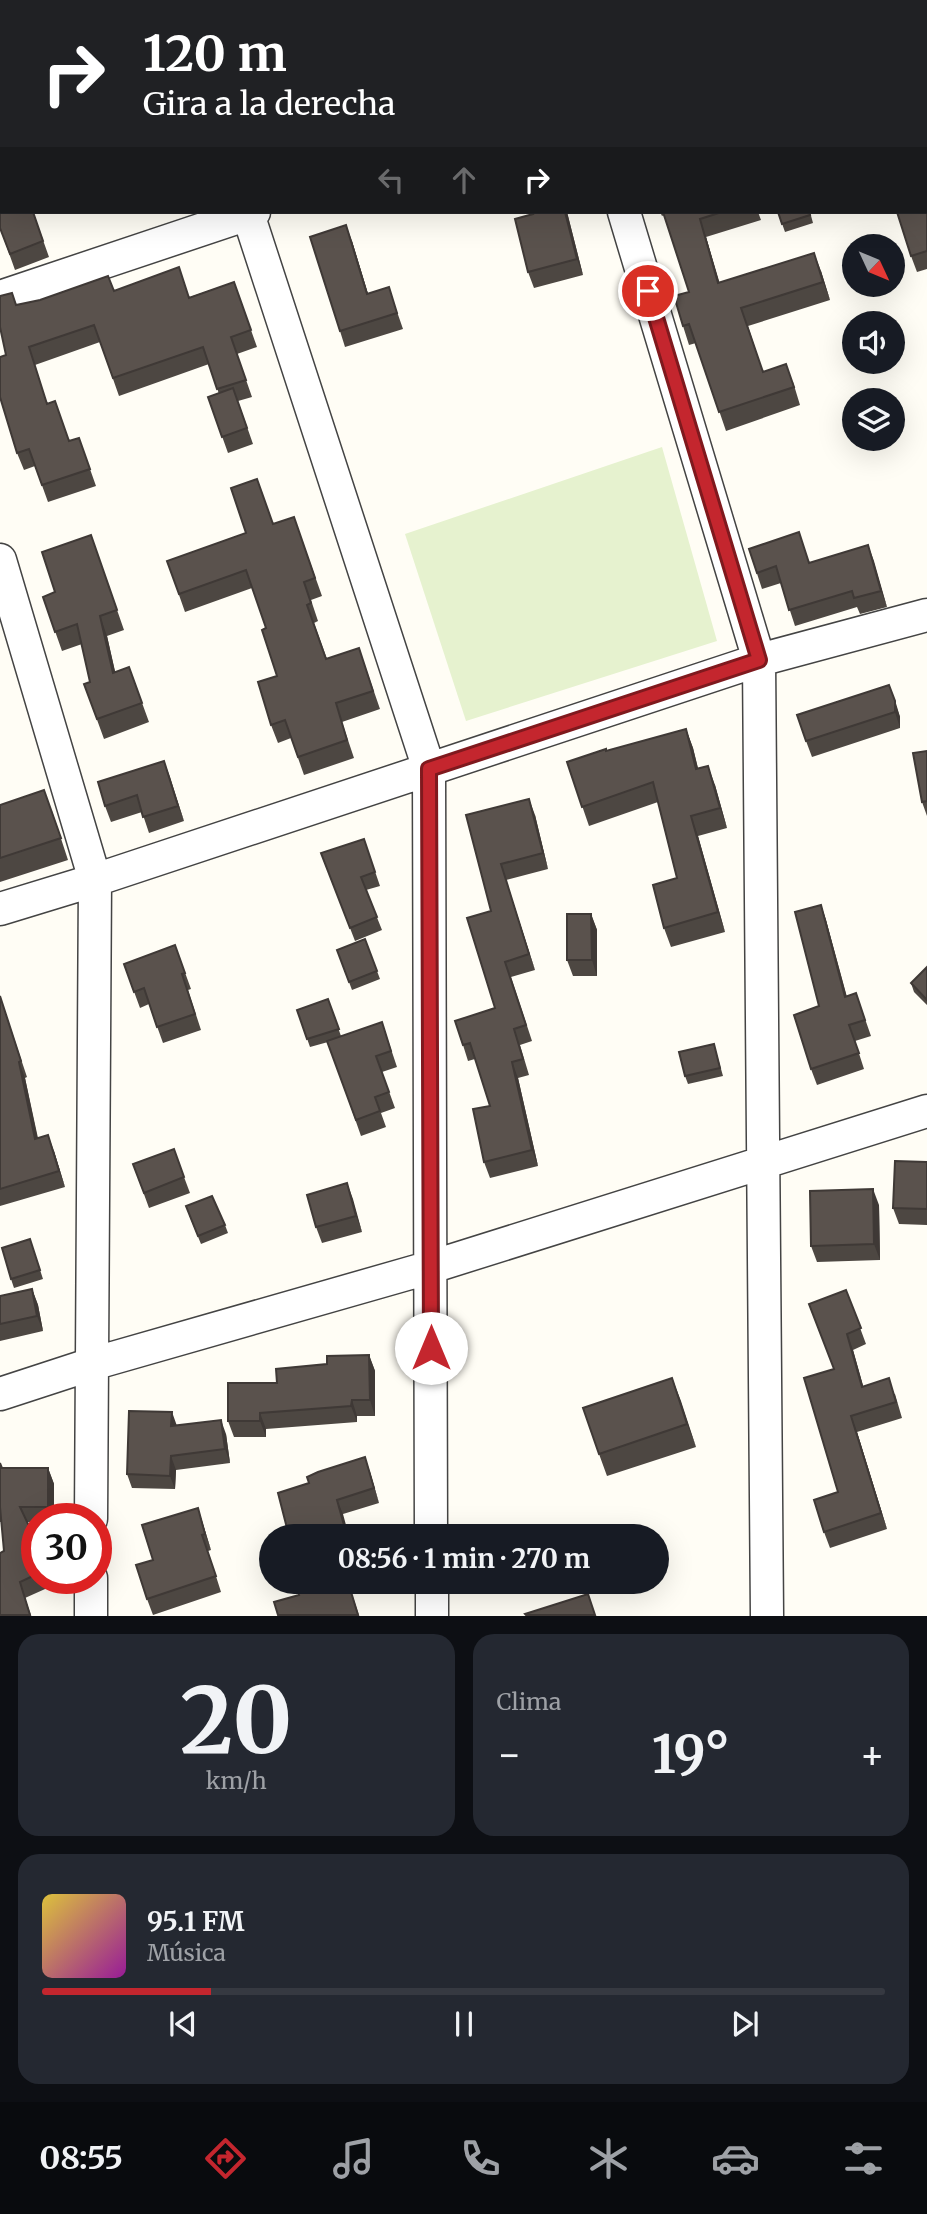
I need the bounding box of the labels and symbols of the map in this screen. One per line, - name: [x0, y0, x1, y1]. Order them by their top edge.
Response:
- north arrow: [842, 234, 905, 298]
- pin: [618, 261, 678, 321]
- position arrow: [394, 1311, 468, 1385]
- speed limit sign: 30: [21, 1503, 112, 1594]

